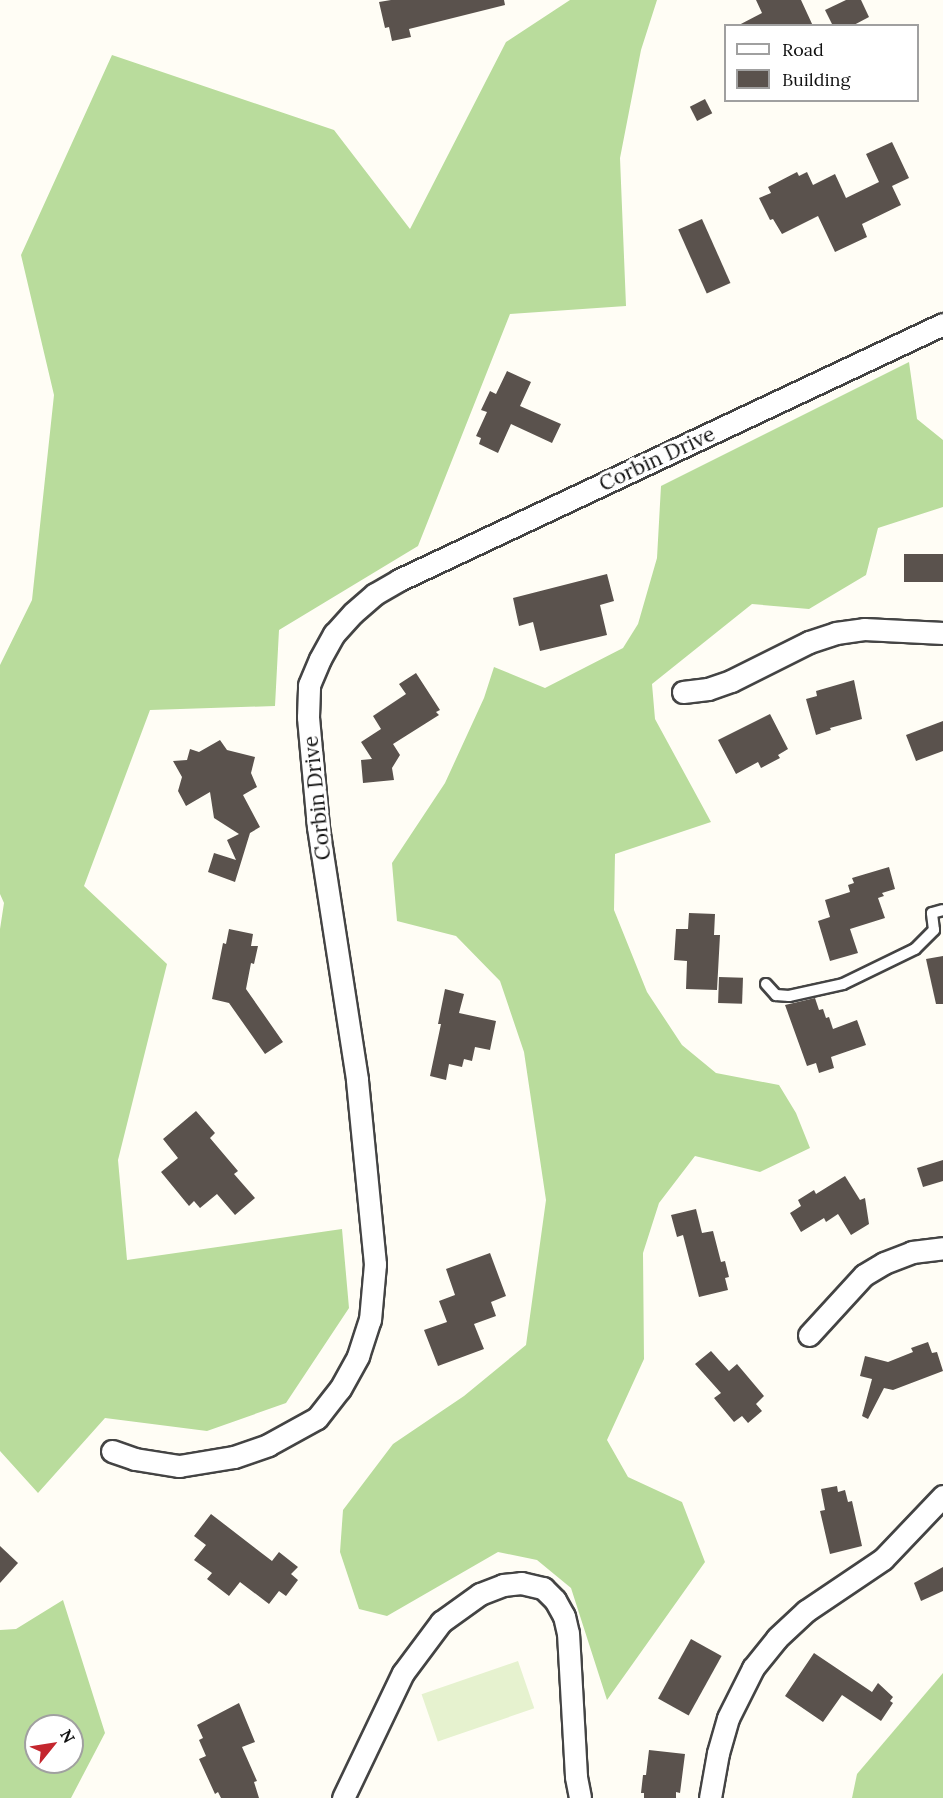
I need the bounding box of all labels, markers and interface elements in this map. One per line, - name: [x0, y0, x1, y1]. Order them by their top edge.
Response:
- legend: [724, 24, 919, 102]
- text: Road: [782, 38, 824, 61]
- text: Building: [782, 68, 850, 91]
- street label: Corbin Drive: [595, 421, 719, 497]
- street label: Corbin Drive: [298, 735, 336, 861]
- north arrow: [24, 1714, 84, 1774]
- text: N: [56, 1726, 80, 1746]

